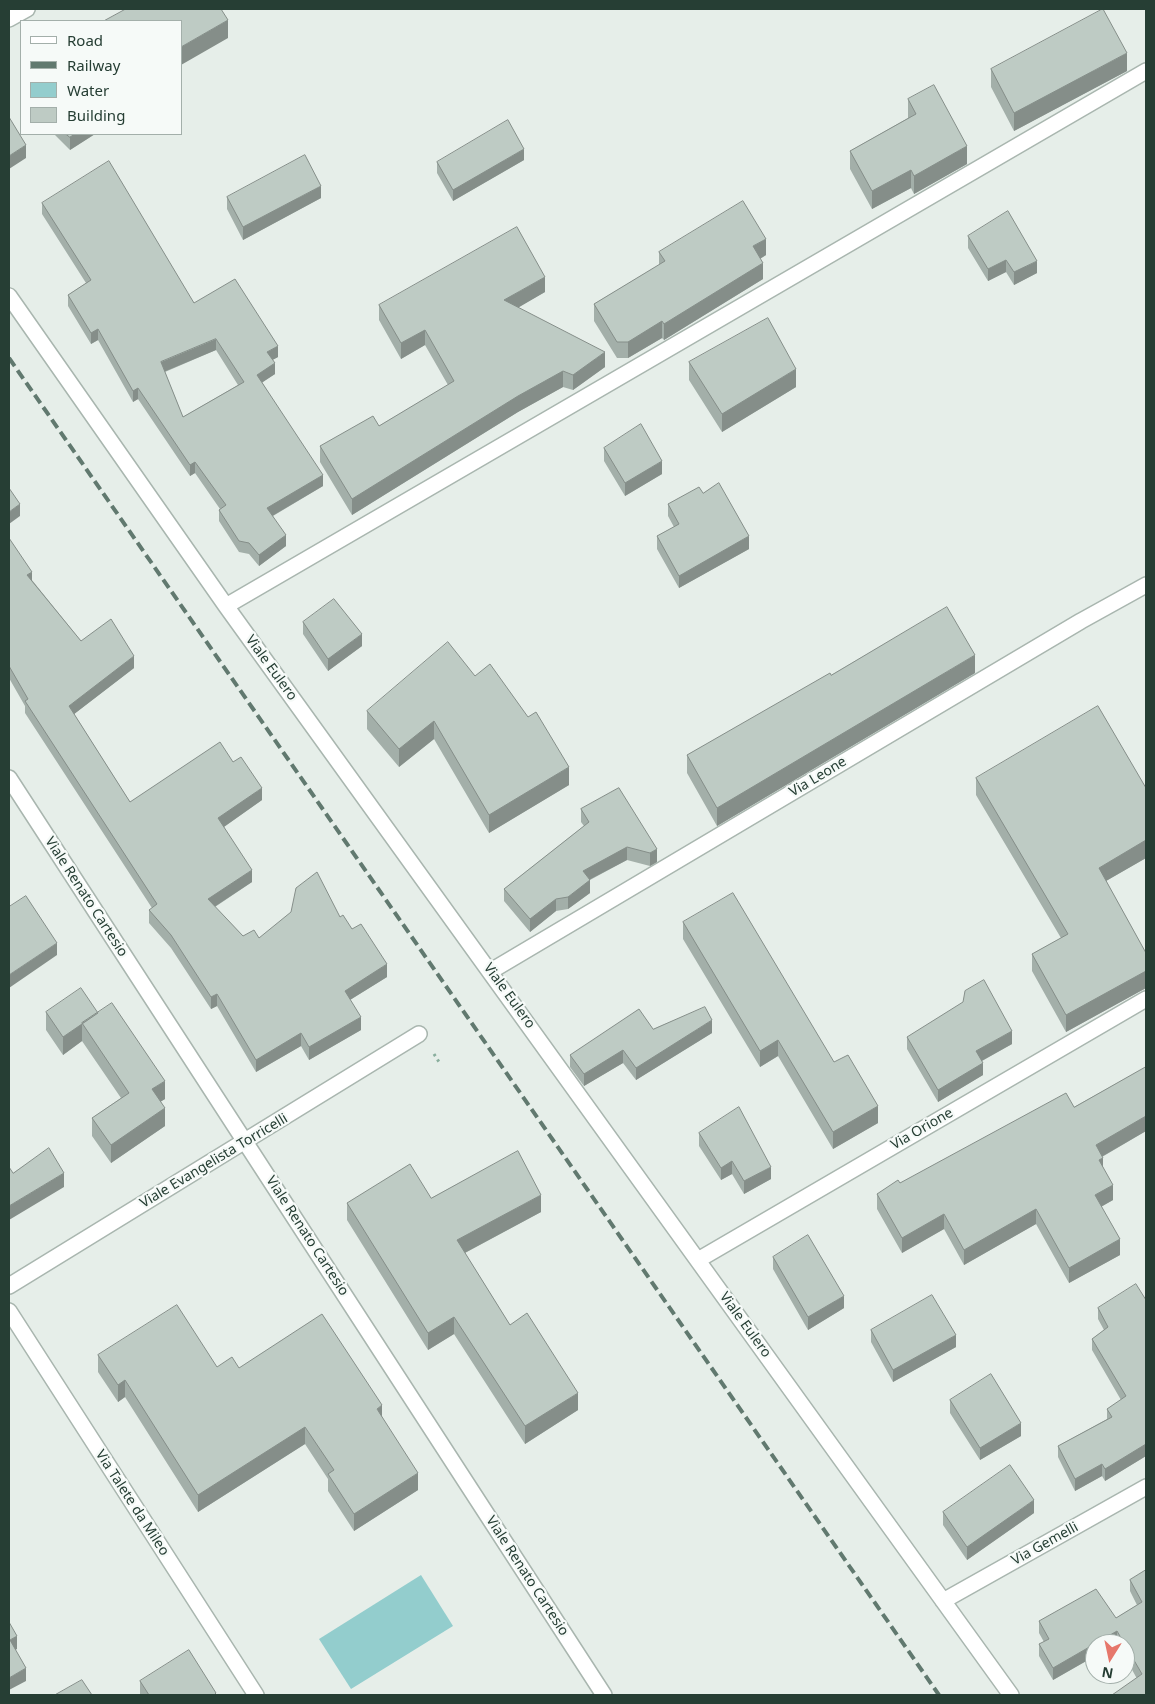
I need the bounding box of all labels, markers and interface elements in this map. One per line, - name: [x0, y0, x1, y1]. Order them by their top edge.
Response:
- legend: [20, 20, 182, 135]
- text: Road: [67, 30, 103, 50]
- text: Railway: [67, 55, 120, 75]
- text: Water: [67, 80, 109, 100]
- text: Building: [67, 105, 125, 125]
- street label: Viale Eulero: [242, 632, 300, 704]
- street label: Via Leone: [786, 753, 850, 801]
- street label: Viale Renato Cartesio: [41, 834, 131, 960]
- street label: Viale Eulero: [480, 960, 538, 1032]
- street label: Via Orione: [888, 1105, 956, 1153]
- street label: Viale Evangelista Torricelli: [137, 1110, 291, 1212]
- street label: Viale Renato Cartesio: [262, 1173, 352, 1299]
- street label: Viale Eulero: [716, 1289, 774, 1361]
- street label: Via Talete da Mileo: [92, 1447, 172, 1559]
- street label: Viale Renato Cartesio: [482, 1513, 572, 1639]
- street label: Via Gemelli: [1009, 1519, 1081, 1569]
- north arrow: [1085, 1634, 1135, 1684]
- text: N: [1100, 1663, 1115, 1684]

